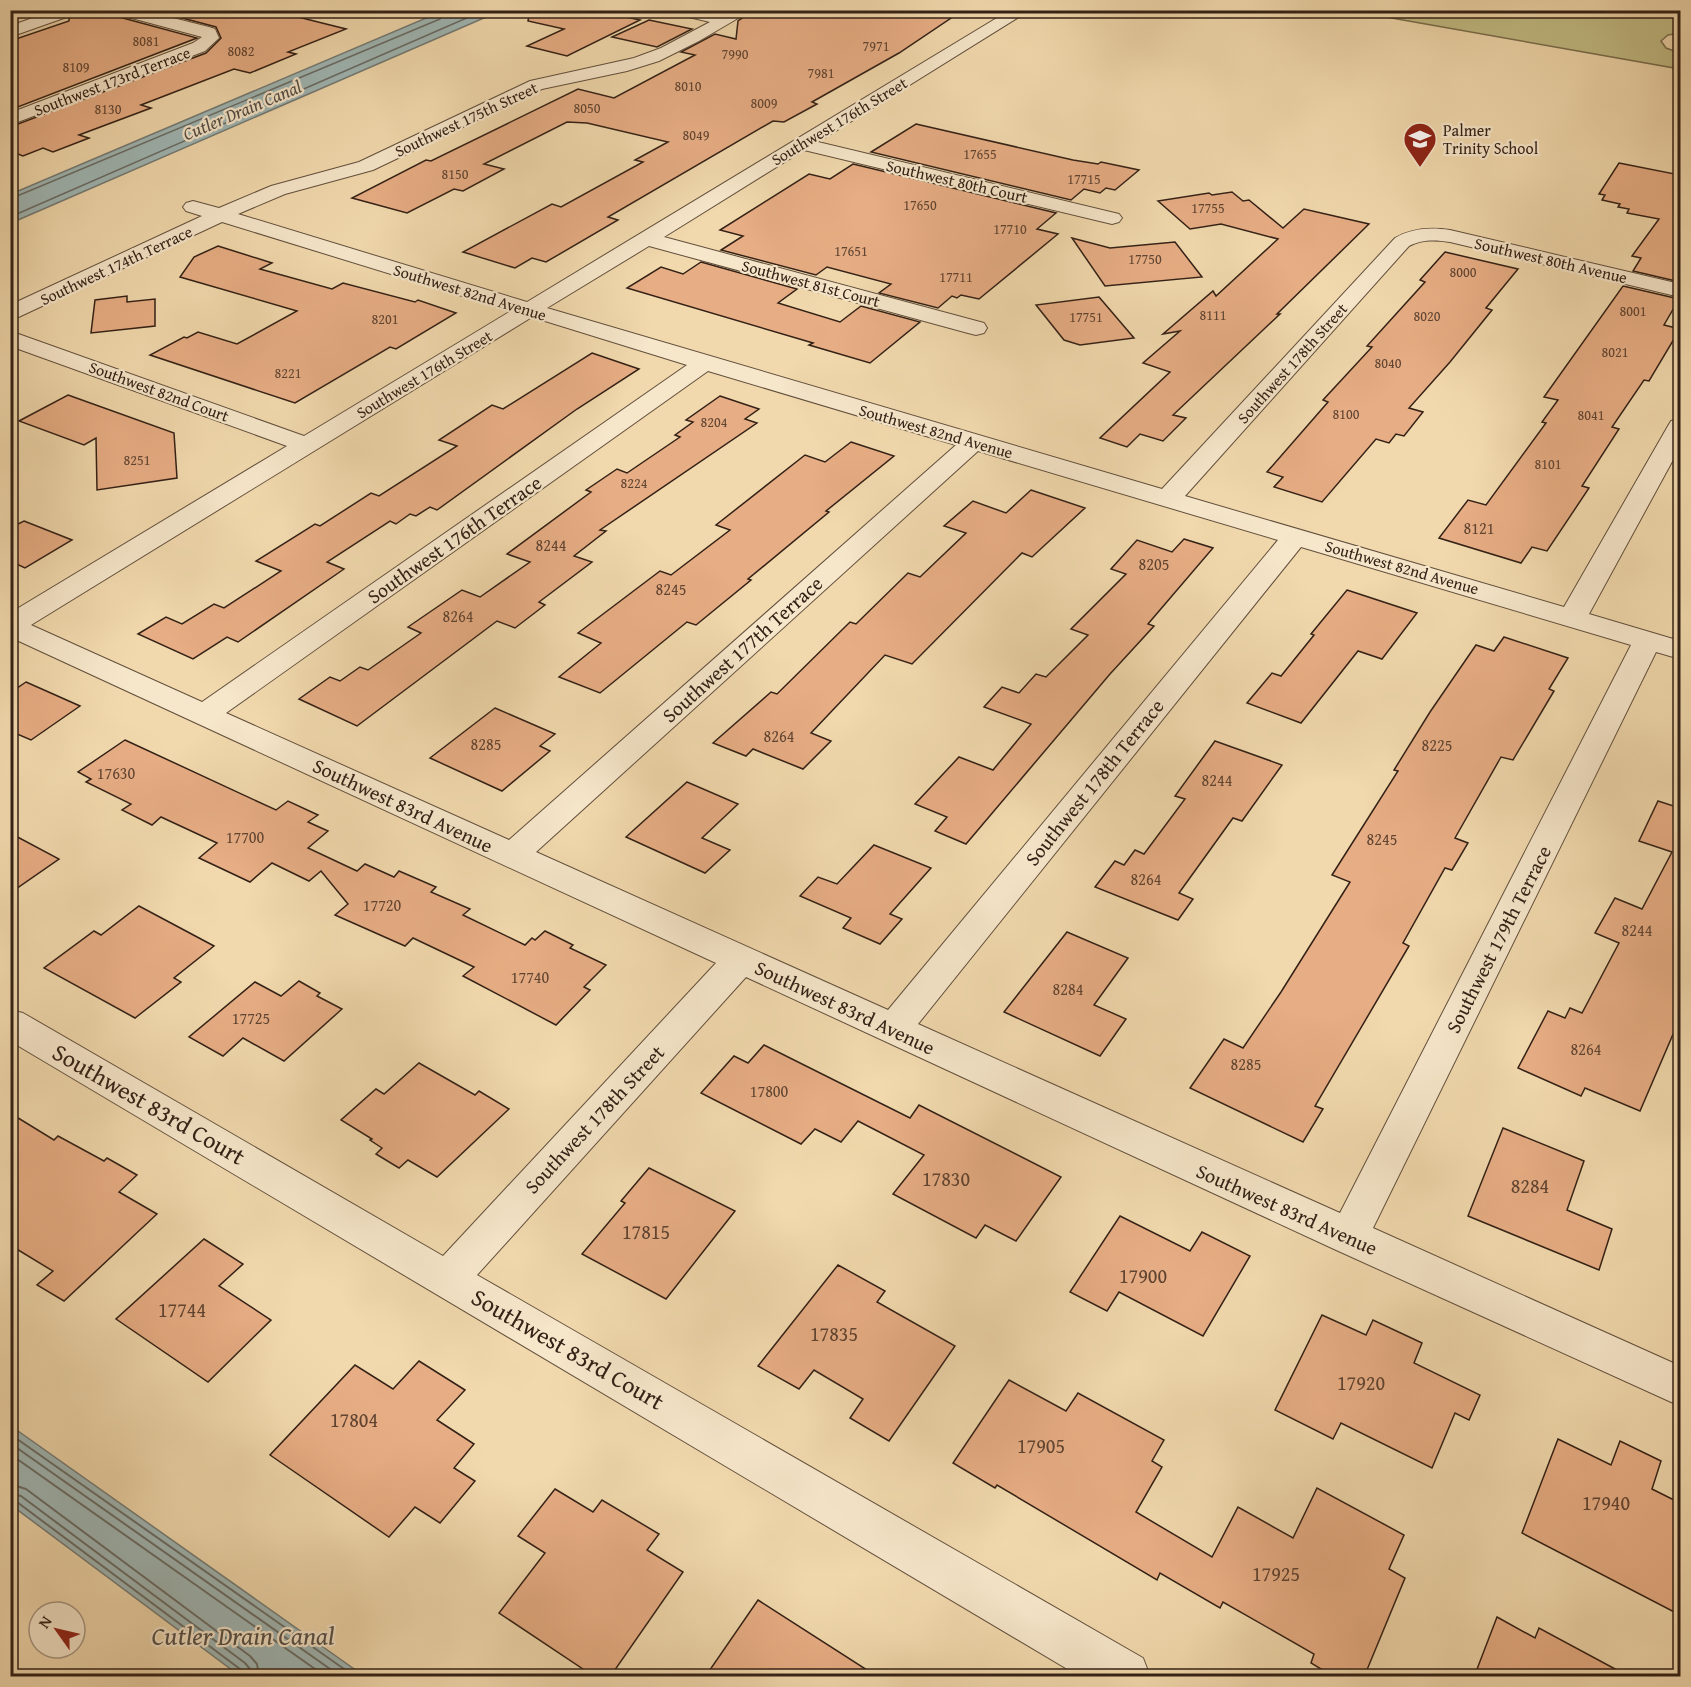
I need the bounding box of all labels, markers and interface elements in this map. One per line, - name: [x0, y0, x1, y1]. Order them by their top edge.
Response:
- house number: 8081: [133, 31, 159, 51]
- house number: 7971: [863, 36, 889, 56]
- street label: Southwest 173rd Terrace: [30, 40, 194, 122]
- house number: 8082: [228, 41, 254, 61]
- house number: 7990: [722, 44, 749, 64]
- house number: 8109: [63, 57, 90, 77]
- house number: 7981: [808, 63, 834, 83]
- street label: Southwest 176th Street: [766, 71, 912, 171]
- water label: Cutler Drain Canal: [178, 73, 306, 147]
- street label: Southwest 175th Street: [391, 75, 542, 163]
- house number: 8010: [675, 76, 702, 96]
- house number: 8009: [751, 93, 778, 113]
- house number: 8050: [574, 98, 601, 118]
- house number: 8130: [95, 99, 122, 119]
- place label: Palmer Trinity School: [1443, 118, 1539, 160]
- school or university icon: Palmer Trinity School: [1402, 121, 1438, 168]
- house number: 8049: [683, 125, 710, 145]
- house number: 17655: [963, 144, 997, 164]
- street label: Southwest 80th Court: [884, 153, 1031, 209]
- house number: 8150: [442, 164, 469, 184]
- house number: 17715: [1067, 169, 1101, 189]
- house number: 17650: [903, 195, 937, 215]
- house number: 17755: [1191, 198, 1225, 218]
- street label: Southwest 174th Terrace: [36, 219, 196, 311]
- house number: 17710: [993, 219, 1027, 239]
- street label: Southwest 80th Avenue: [1472, 231, 1630, 289]
- house number: 17651: [834, 241, 868, 261]
- house number: 17750: [1128, 249, 1162, 269]
- street label: Southwest 81st Court: [739, 253, 883, 313]
- street label: Southwest 82nd Avenue: [390, 257, 550, 327]
- house number: 8000: [1450, 262, 1477, 282]
- house number: 17711: [939, 267, 973, 287]
- street label: Southwest 178th Street: [1231, 297, 1353, 429]
- house number: 8001: [1620, 301, 1646, 321]
- house number: 8111: [1200, 305, 1226, 325]
- house number: 8020: [1414, 306, 1441, 326]
- house number: 17751: [1069, 307, 1103, 327]
- house number: 8201: [372, 309, 398, 329]
- street label: Southwest 176th Street: [351, 324, 497, 424]
- house number: 8021: [1602, 342, 1628, 362]
- house number: 8040: [1375, 353, 1402, 373]
- street label: Southwest 82nd Court: [86, 354, 233, 428]
- house number: 8221: [275, 363, 301, 383]
- street label: Southwest 82nd Avenue: [856, 398, 1016, 464]
- house number: 8100: [1333, 404, 1360, 424]
- house number: 8041: [1578, 405, 1604, 425]
- house number: 8204: [701, 412, 728, 432]
- house number: 8251: [124, 450, 150, 470]
- house number: 8101: [1535, 454, 1561, 474]
- street label: Southwest 176th Terrace: [361, 468, 547, 610]
- house number: 8224: [621, 473, 648, 493]
- house number: 8121: [1464, 516, 1494, 540]
- house number: 8244: [536, 533, 567, 557]
- street label: Southwest 82nd Avenue: [1322, 534, 1482, 600]
- house number: 8205: [1139, 552, 1169, 576]
- street label: Southwest 177th Terrace: [655, 569, 829, 729]
- house number: 8245: [656, 577, 686, 601]
- house number: 8264: [443, 604, 474, 628]
- street label: Southwest 178th Terrace: [1018, 692, 1170, 872]
- house number: 8264: [764, 724, 795, 748]
- house number: 8285: [471, 732, 501, 756]
- house number: 8225: [1422, 733, 1452, 757]
- street label: Southwest 83rd Avenue: [308, 751, 498, 859]
- house number: 17630: [97, 761, 136, 785]
- house number: 8244: [1202, 768, 1233, 792]
- house number: 17700: [226, 825, 265, 849]
- house number: 8245: [1367, 827, 1397, 851]
- street label: Southwest 179th Terrace: [1438, 840, 1558, 1038]
- house number: 8264: [1131, 867, 1162, 891]
- house number: 17720: [363, 893, 402, 917]
- house number: 8244: [1622, 918, 1653, 942]
- street label: Southwest 83rd Avenue: [750, 953, 940, 1061]
- house number: 17740: [511, 965, 550, 989]
- house number: 8284: [1053, 977, 1084, 1001]
- house number: 17725: [232, 1006, 270, 1030]
- street label: Southwest 83rd Court: [46, 1034, 252, 1174]
- house number: 8264: [1571, 1037, 1602, 1061]
- street label: Southwest 178th Street: [517, 1038, 671, 1200]
- house number: 8285: [1231, 1052, 1261, 1076]
- house number: 17800: [750, 1079, 789, 1103]
- street label: Southwest 83rd Avenue: [1192, 1156, 1382, 1262]
- house number: 17830: [922, 1164, 970, 1193]
- house number: 8284: [1511, 1171, 1549, 1200]
- house number: 17815: [622, 1217, 670, 1246]
- house number: 17900: [1119, 1261, 1167, 1290]
- street label: Southwest 83rd Court: [465, 1279, 671, 1419]
- house number: 17744: [158, 1295, 206, 1324]
- house number: 17835: [810, 1319, 858, 1348]
- house number: 17920: [1337, 1368, 1385, 1397]
- house number: 17804: [330, 1405, 378, 1434]
- house number: 17905: [1017, 1431, 1065, 1460]
- house number: 17940: [1582, 1488, 1630, 1517]
- house number: 17925: [1252, 1559, 1300, 1588]
- north arrow: [27, 1600, 87, 1660]
- text: N: [32, 1610, 58, 1633]
- water label: Cutler Drain Canal: [152, 1616, 334, 1655]

